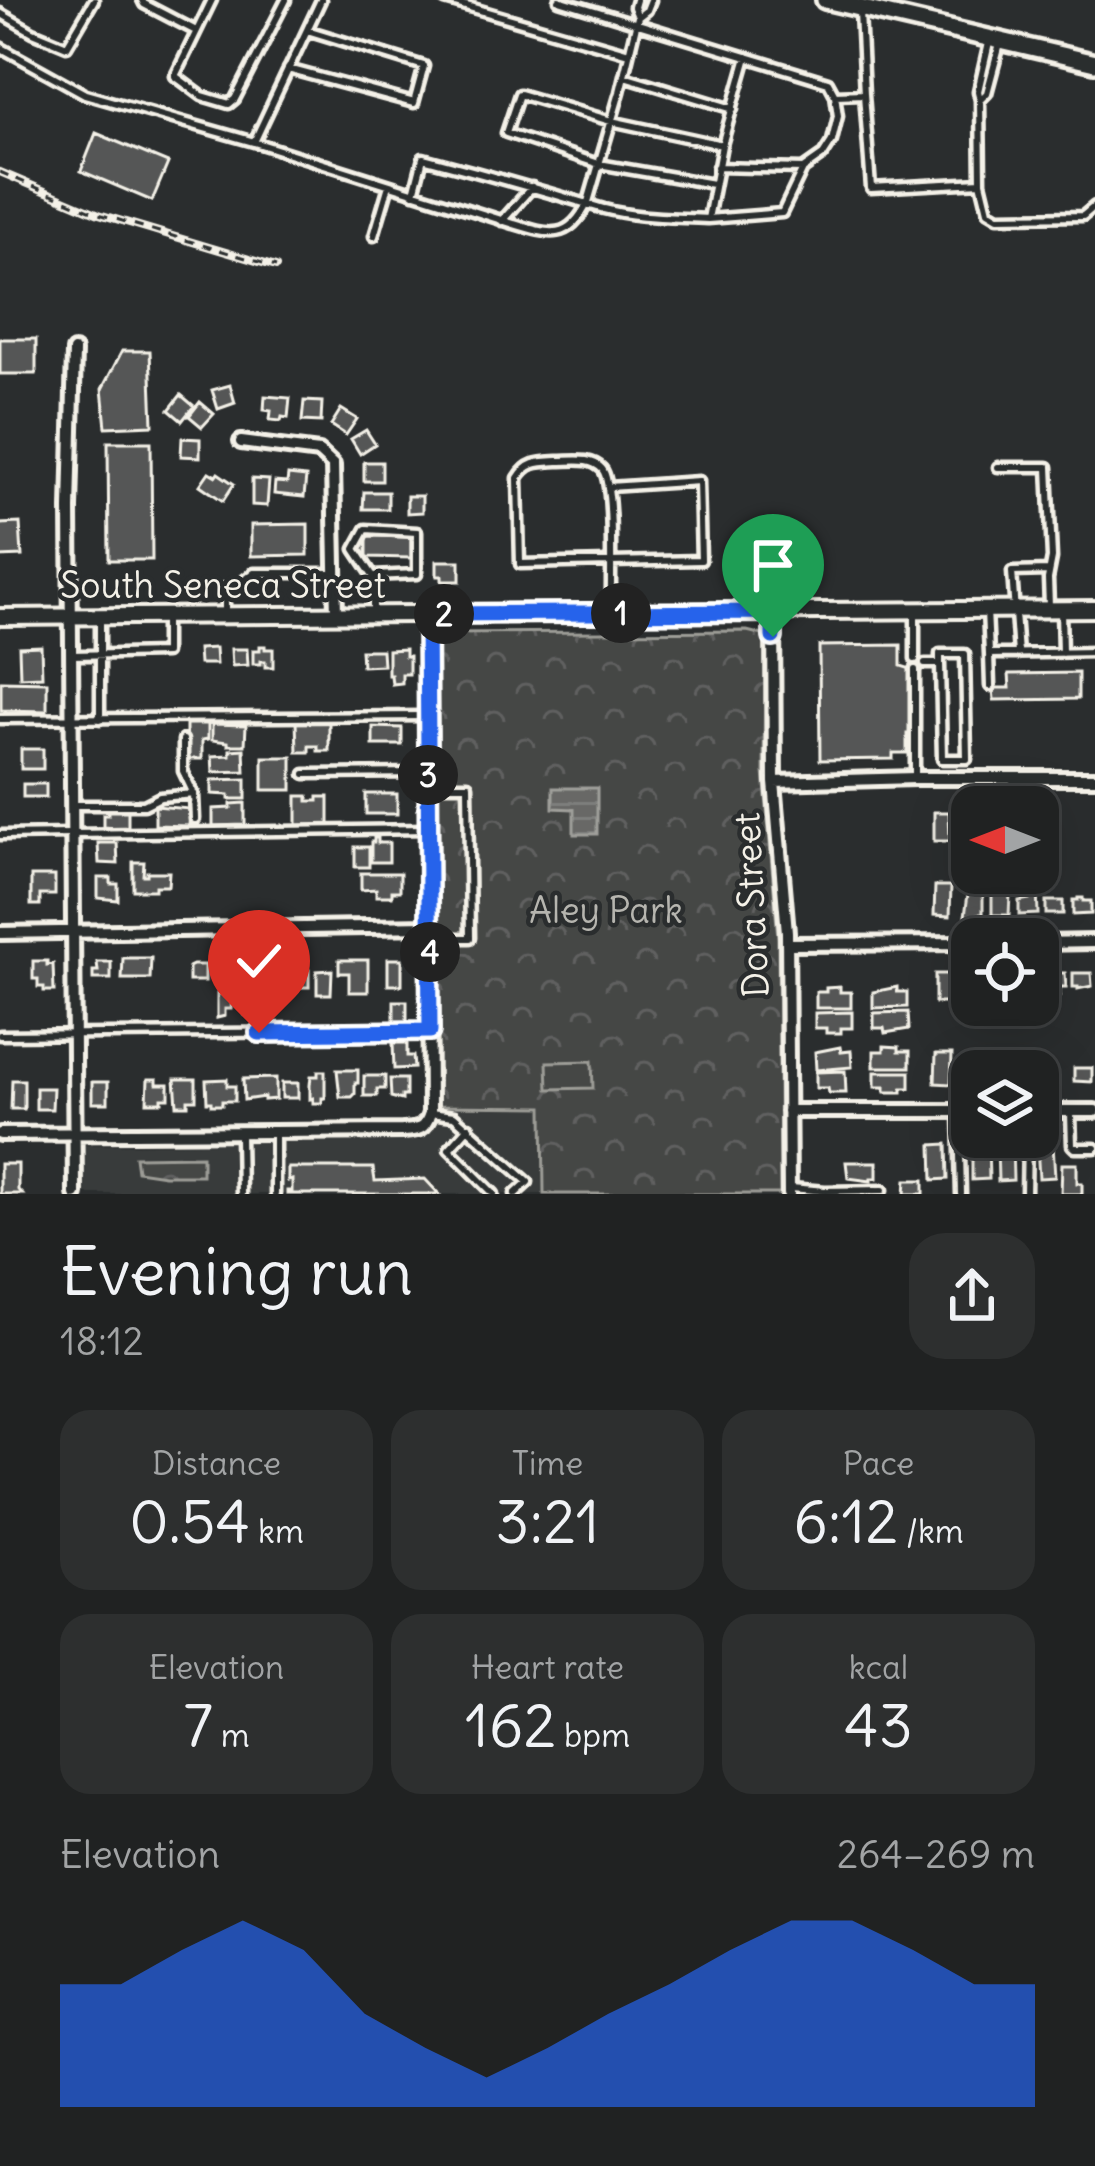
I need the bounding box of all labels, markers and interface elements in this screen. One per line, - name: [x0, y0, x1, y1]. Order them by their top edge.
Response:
- pin: [722, 514, 824, 637]
- icon: arrive: [740, 532, 806, 598]
- street label: South Seneca Street: [60, 563, 386, 608]
- pin: 1: [591, 583, 651, 643]
- pin: 2: [414, 584, 474, 644]
- text: 1: [614, 592, 628, 634]
- text: 2: [435, 593, 453, 635]
- pin: 3: [398, 745, 458, 805]
- text: 3: [419, 754, 437, 796]
- north arrow: [951, 786, 1059, 894]
- map controls: [951, 786, 1059, 1158]
- street label: Dora Street: [724, 811, 779, 999]
- park label: Aley Park: [529, 888, 683, 933]
- pin: [208, 910, 310, 1033]
- button: locate: [951, 918, 1059, 1026]
- pin: 4: [400, 922, 460, 982]
- icon: check: [226, 928, 292, 994]
- text: 4: [420, 931, 440, 973]
- button: layers: [951, 1050, 1059, 1158]
- text: Evening run: [60, 1230, 413, 1313]
- button: share: [909, 1233, 1035, 1359]
- text: 18:12: [60, 1317, 144, 1366]
- text: Distance: [152, 1442, 281, 1484]
- text: Time: [512, 1442, 583, 1484]
- text: Pace: [843, 1442, 914, 1484]
- text: 0.54: [129, 1484, 250, 1559]
- text: 3:21: [495, 1484, 600, 1559]
- text: 6:12: [793, 1484, 898, 1559]
- text: km: [250, 1510, 304, 1552]
- text: /km: [898, 1510, 964, 1552]
- text: Elevation: [149, 1646, 284, 1688]
- text: Heart rate: [471, 1646, 624, 1688]
- text: kcal: [849, 1646, 908, 1688]
- text: 7: [183, 1688, 213, 1763]
- text: 162: [465, 1688, 556, 1763]
- text: 43: [844, 1688, 913, 1763]
- text: m: [213, 1714, 250, 1756]
- text: bpm: [556, 1714, 630, 1756]
- text: Elevation: [60, 1830, 220, 1879]
- text: 264–269 m: [837, 1830, 1035, 1879]

